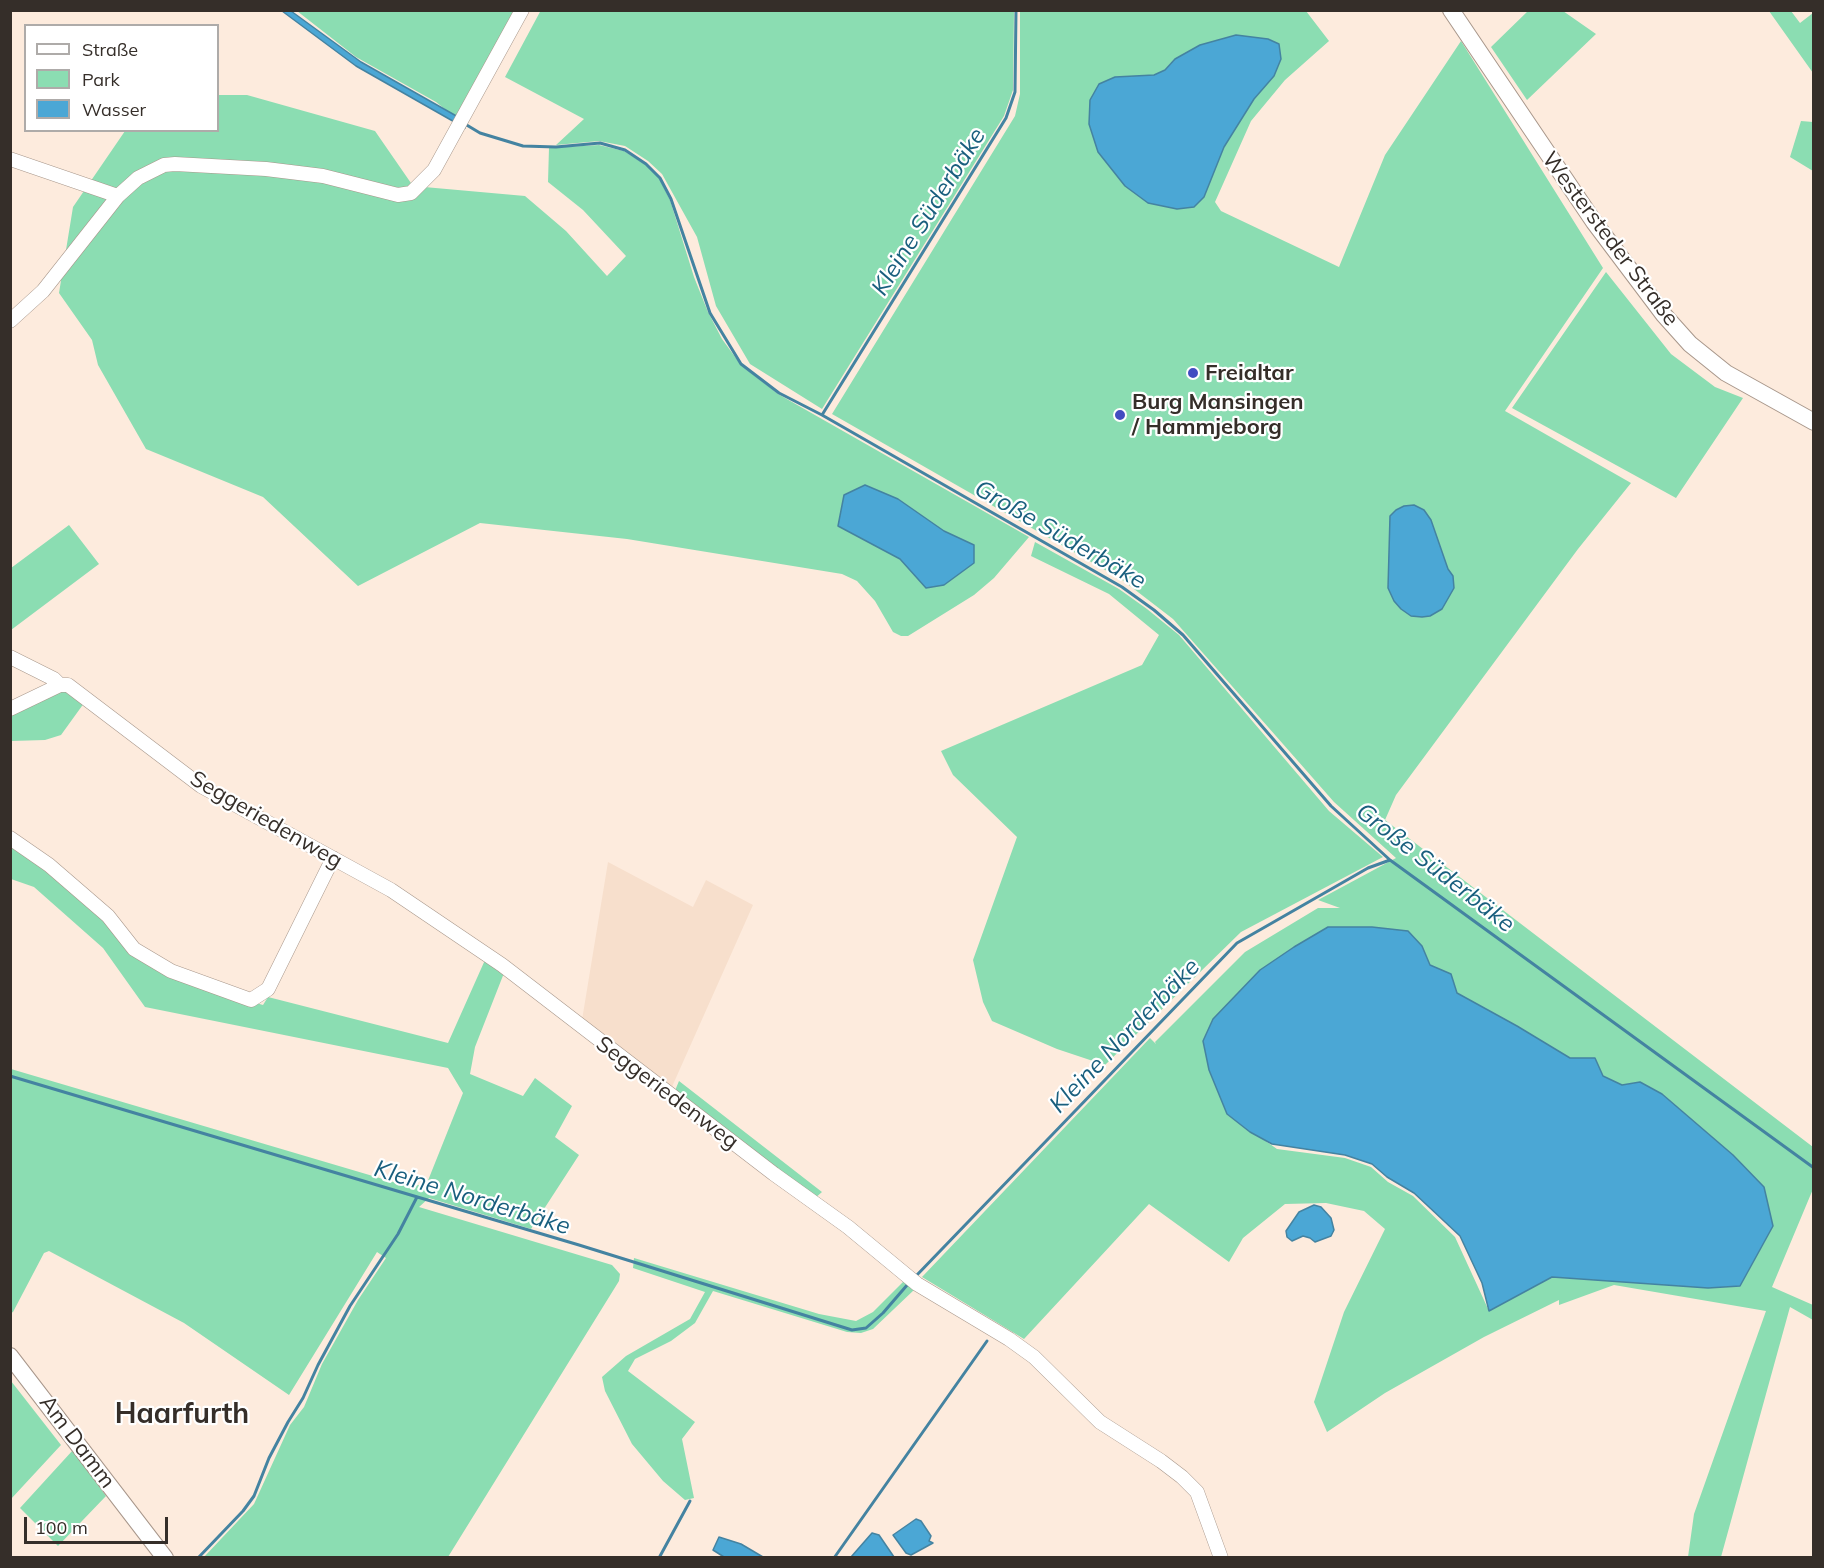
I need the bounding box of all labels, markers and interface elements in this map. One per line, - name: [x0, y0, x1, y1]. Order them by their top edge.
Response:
- legend: [24, 24, 219, 132]
- text: Straße: [82, 38, 138, 61]
- text: Park: [82, 68, 120, 91]
- text: Wasser: [82, 98, 146, 121]
- water label: Kleine Süderbäke: [866, 123, 992, 301]
- street label: Westersteder Straße: [1536, 147, 1684, 331]
- place label: Freialtar: [1205, 360, 1294, 386]
- marker: Freialtar: [1186, 366, 1200, 380]
- place label: Burg Mansingen / Hammjeborg: [1132, 389, 1304, 440]
- marker: Burg Mansingen / Hammjeborg: [1113, 408, 1127, 422]
- water label: Große Süderbäke: [969, 474, 1151, 596]
- street label: Seggeriedenweg: [185, 766, 347, 874]
- water label: Große Süderbäke: [1350, 797, 1520, 939]
- water label: Kleine Norderbäke: [1044, 953, 1206, 1119]
- street label: Seggeriedenweg: [591, 1031, 743, 1155]
- water label: Kleine Norderbäke: [371, 1155, 573, 1241]
- street label: Am Damm: [34, 1390, 120, 1494]
- district label: Haarfurth: [115, 1398, 249, 1432]
- scale bar: [27, 1505, 171, 1543]
- text: 100 m: [35, 1516, 88, 1539]

